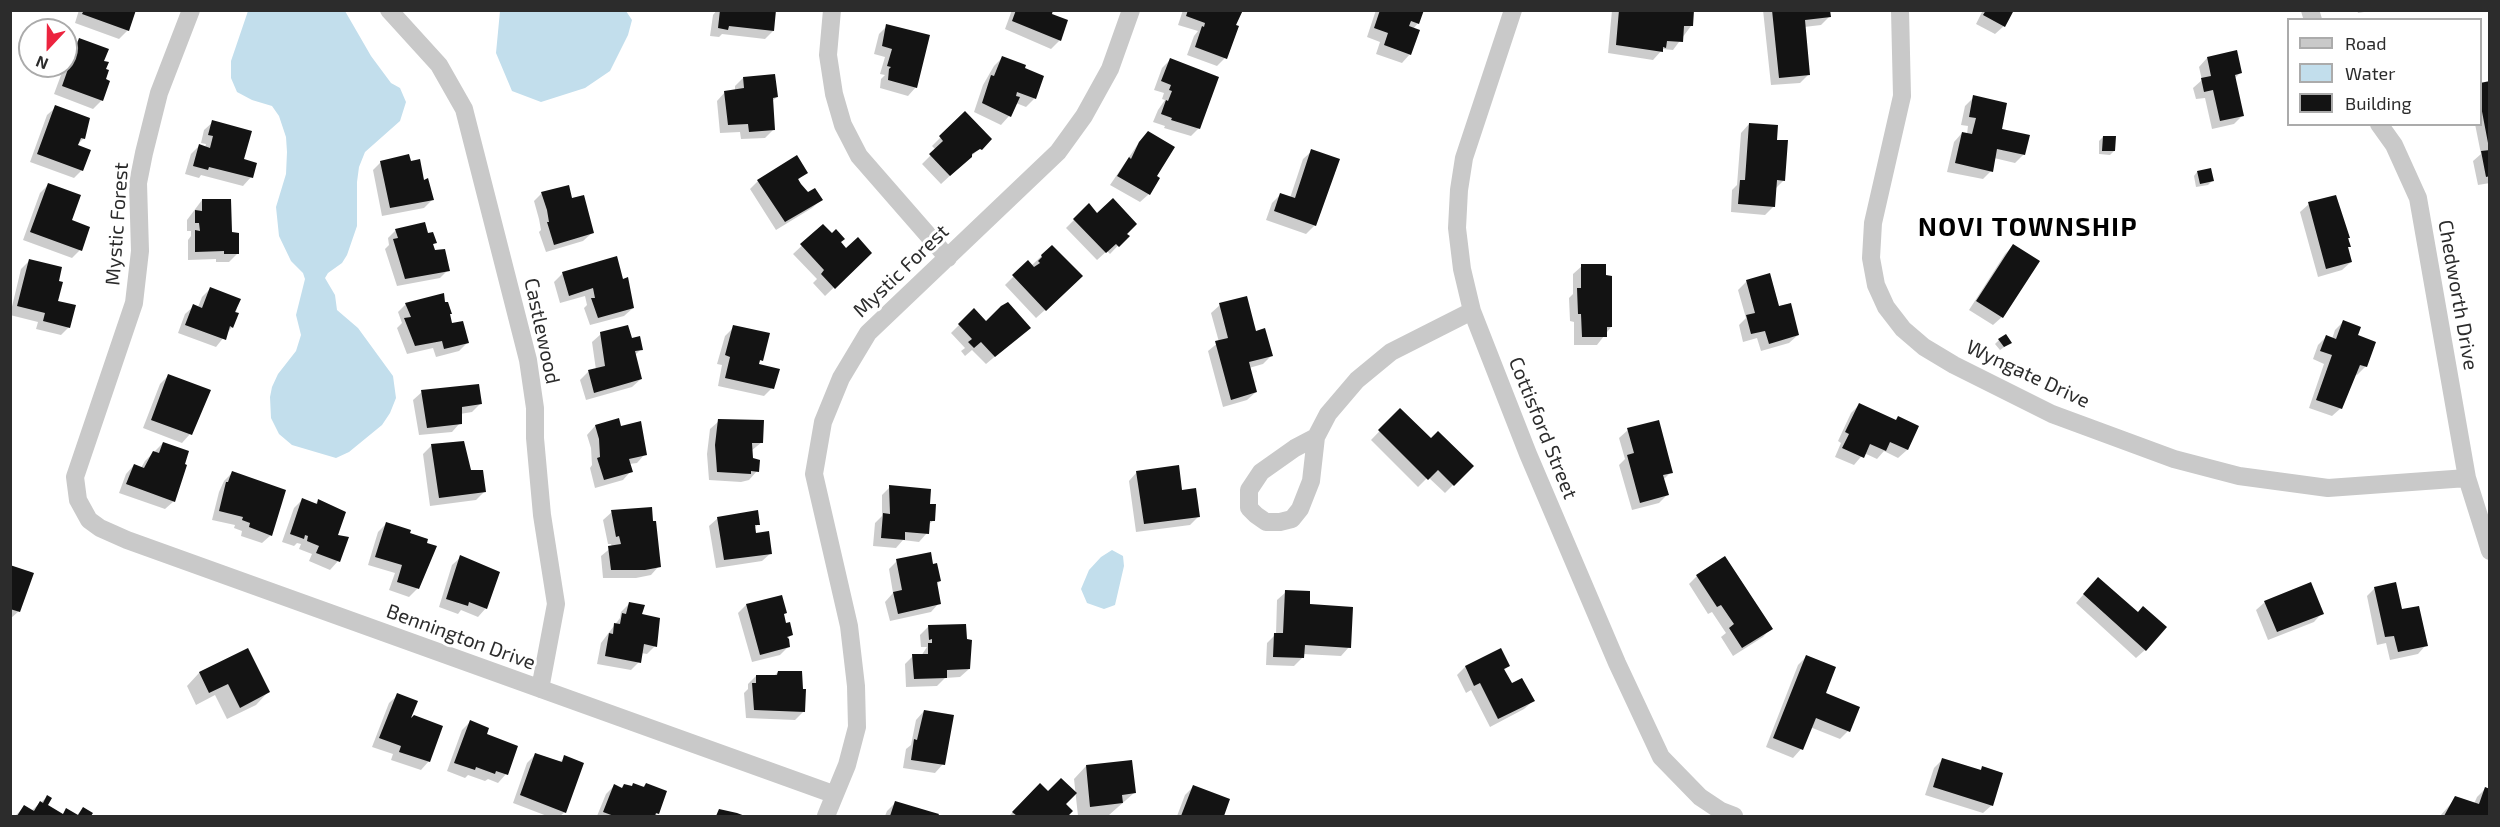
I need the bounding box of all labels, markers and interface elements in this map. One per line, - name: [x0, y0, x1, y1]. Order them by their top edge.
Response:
- north arrow: [18, 18, 78, 78]
- legend: [2287, 18, 2482, 126]
- text: Road: [2345, 32, 2386, 54]
- text: N: [33, 52, 51, 74]
- text: Water: [2345, 62, 2395, 84]
- text: Building: [2345, 92, 2412, 114]
- street label: Mystic Forest: [101, 162, 133, 286]
- district label: NOVI TOWNSHIP: [1918, 211, 2138, 243]
- street label: Chedworth Drive: [2433, 218, 2483, 372]
- street label: Mystic Forest: [848, 220, 954, 322]
- street label: Castlewood: [519, 276, 565, 386]
- street label: Wyngate Drive: [1962, 335, 2094, 413]
- street label: Cottisford Street: [1504, 353, 1582, 503]
- street label: Bennington Drive: [383, 599, 539, 675]

